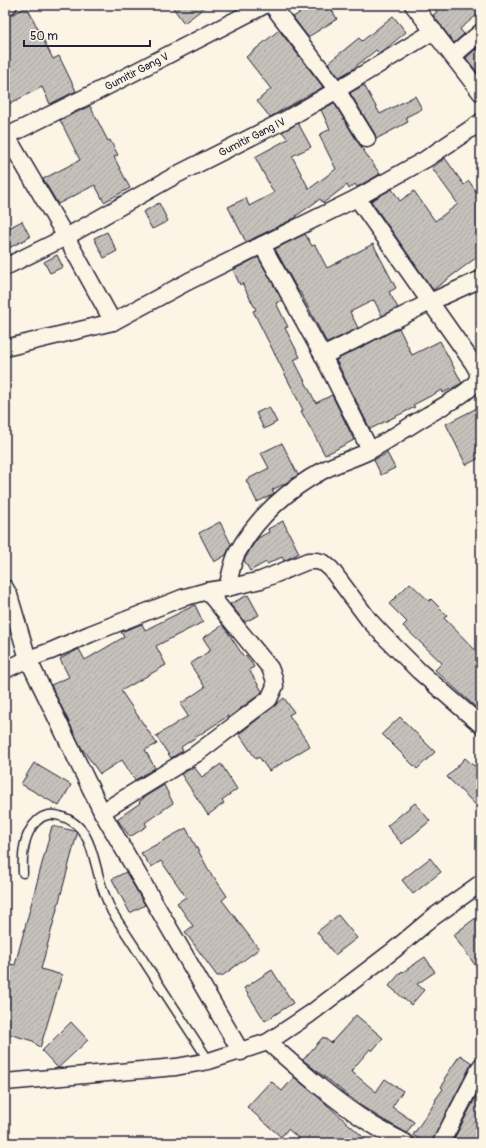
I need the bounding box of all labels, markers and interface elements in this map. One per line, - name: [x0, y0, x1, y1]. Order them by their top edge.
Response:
- scale bar: [24, 22, 150, 48]
- text: 50 m: [30, 29, 58, 44]
- street label: Gumitir Gang V: [102, 49, 170, 93]
- street label: Gumitir Gang IV: [216, 115, 287, 159]

